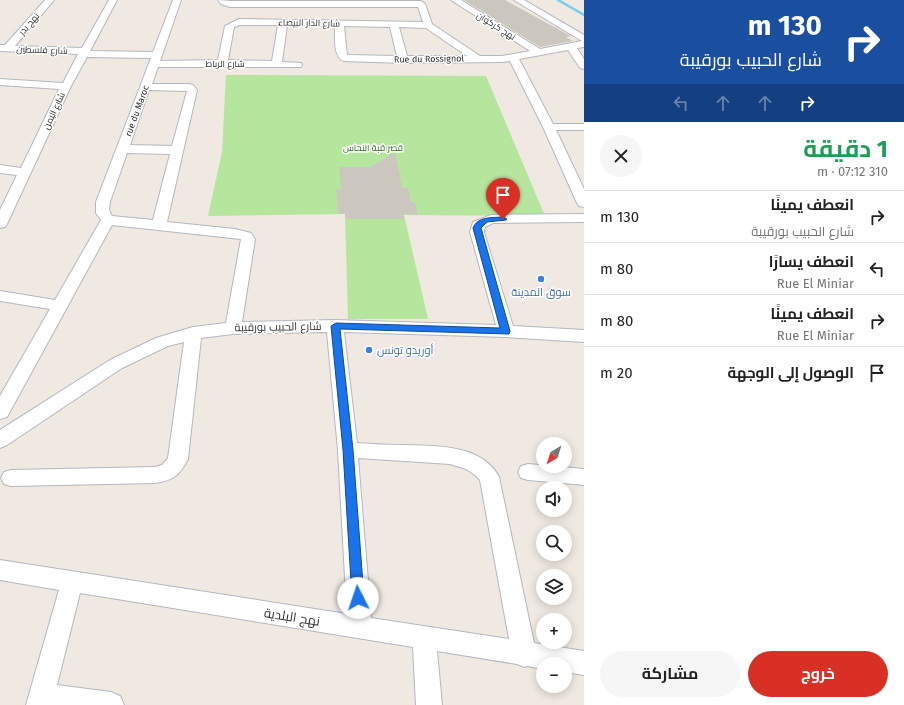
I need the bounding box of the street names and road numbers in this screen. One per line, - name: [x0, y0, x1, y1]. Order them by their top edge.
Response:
- street label: نهج كركوان: [474, 10, 517, 43]
- street label: نهج بدر: [16, 11, 42, 38]
- street label: شارع الدار البيضاء: [278, 17, 340, 30]
- street label: شارع فلسطين: [16, 44, 68, 57]
- street label: Rue du Rossignol: [394, 53, 465, 65]
- street label: شارع الرباط: [205, 59, 245, 70]
- street label: rue du Maroc: [123, 83, 151, 138]
- street label: شارع اليمن: [41, 91, 68, 132]
- street label: شارع الحبيب بورقيبة: [234, 320, 322, 335]
- street label: نهج البلدية: [263, 605, 321, 630]

